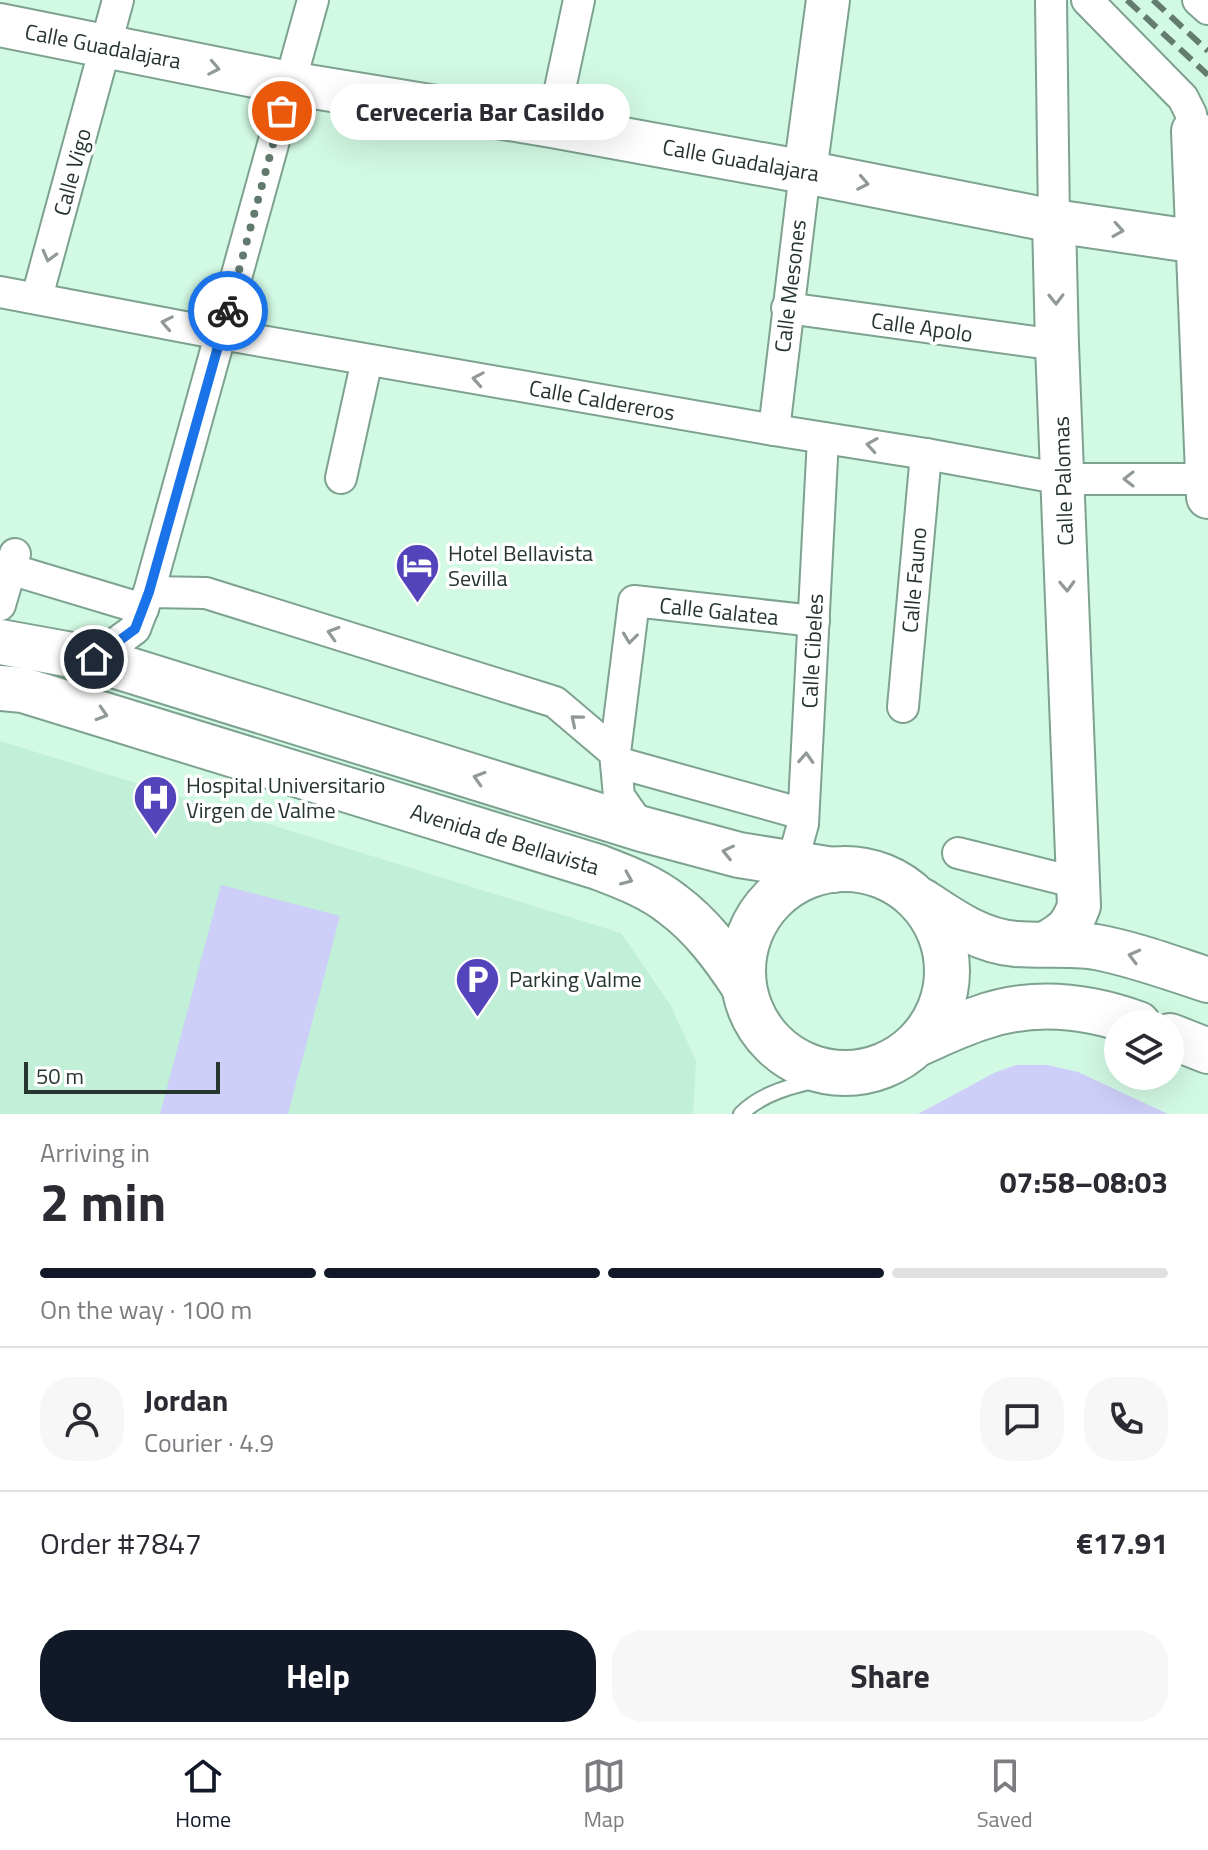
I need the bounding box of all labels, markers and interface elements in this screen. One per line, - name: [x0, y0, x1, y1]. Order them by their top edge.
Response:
- street label: Calle Guadalajara: [22, 14, 184, 78]
- one-way arrow: [207, 58, 221, 75]
- pin: [248, 77, 316, 145]
- callout: Cerveceria Bar Casildo: [330, 83, 630, 139]
- icon: bag: [260, 89, 304, 133]
- text: Cerveceria Bar Casildo: [355, 92, 605, 131]
- street label: Calle Vigo: [44, 124, 100, 220]
- street label: Calle Guadalajara: [660, 129, 822, 191]
- one-way arrow: [856, 174, 869, 191]
- street label: Calle Mesones: [765, 218, 815, 354]
- one-way arrow: [1111, 221, 1125, 238]
- one-way arrow: [41, 249, 58, 263]
- courier: [188, 271, 268, 351]
- icon: bike: [206, 289, 250, 333]
- one-way arrow: [1047, 293, 1065, 306]
- street label: Calle Apolo: [869, 303, 975, 351]
- one-way arrow: [160, 316, 173, 333]
- street label: Calle Caldereros: [526, 370, 678, 430]
- one-way arrow: [471, 371, 485, 388]
- street label: Calle Palomas: [1044, 416, 1082, 546]
- one-way arrow: [865, 438, 879, 455]
- one-way arrow: [1122, 470, 1135, 488]
- street label: Calle Fauno: [892, 526, 936, 634]
- place label: Hotel Bellavista Sevilla: [448, 536, 593, 595]
- hotel icon: Hotel Bellavista Sevilla: [393, 542, 441, 605]
- one-way arrow: [1058, 580, 1075, 593]
- street label: Calle Galatea: [658, 588, 780, 634]
- street label: Calle Cibeles: [792, 593, 832, 709]
- pin: [60, 625, 128, 693]
- one-way arrow: [327, 626, 341, 642]
- one-way arrow: [621, 632, 638, 645]
- icon: home: [72, 637, 116, 681]
- one-way arrow: [95, 705, 109, 721]
- one-way arrow: [571, 715, 585, 730]
- one-way arrow: [797, 751, 814, 764]
- place label: Hospital Universitario Virgen de Valme: [186, 768, 385, 827]
- one-way arrow: [473, 771, 487, 787]
- hospital icon: Hospital Universitario Virgen de Valme: [131, 774, 179, 837]
- street label: Avenida de Bellavista: [406, 794, 604, 884]
- one-way arrow: [722, 844, 736, 861]
- one-way arrow: [619, 870, 633, 886]
- one-way arrow: [1127, 949, 1141, 965]
- parking icon: Parking Valme: [454, 955, 502, 1018]
- place label: Parking Valme: [509, 962, 642, 996]
- map controls: [1104, 1010, 1184, 1090]
- button: layers: [1104, 1010, 1184, 1090]
- scale bar: [24, 1058, 220, 1094]
- text: 50 m: [36, 1059, 84, 1093]
- text: Arriving in: [40, 1133, 150, 1172]
- text: 07:58–08:03: [1000, 1159, 1168, 1205]
- text: 2 min: [40, 1162, 166, 1241]
- text: On the way · 100 m: [40, 1290, 252, 1329]
- button: person: [40, 1377, 124, 1461]
- text: Jordan: [144, 1377, 228, 1423]
- button: chat: [980, 1377, 1064, 1461]
- button: phone: [1084, 1377, 1168, 1461]
- text: Courier · 4.9: [144, 1423, 274, 1462]
- text: Order #7847: [40, 1520, 202, 1566]
- text: €17.91: [1076, 1520, 1168, 1566]
- button: Help: [40, 1630, 596, 1722]
- button: Share: [612, 1630, 1168, 1722]
- tab: Home: [175, 1754, 231, 1836]
- tab: Map: [582, 1754, 626, 1836]
- tab: Saved: [977, 1754, 1033, 1836]

